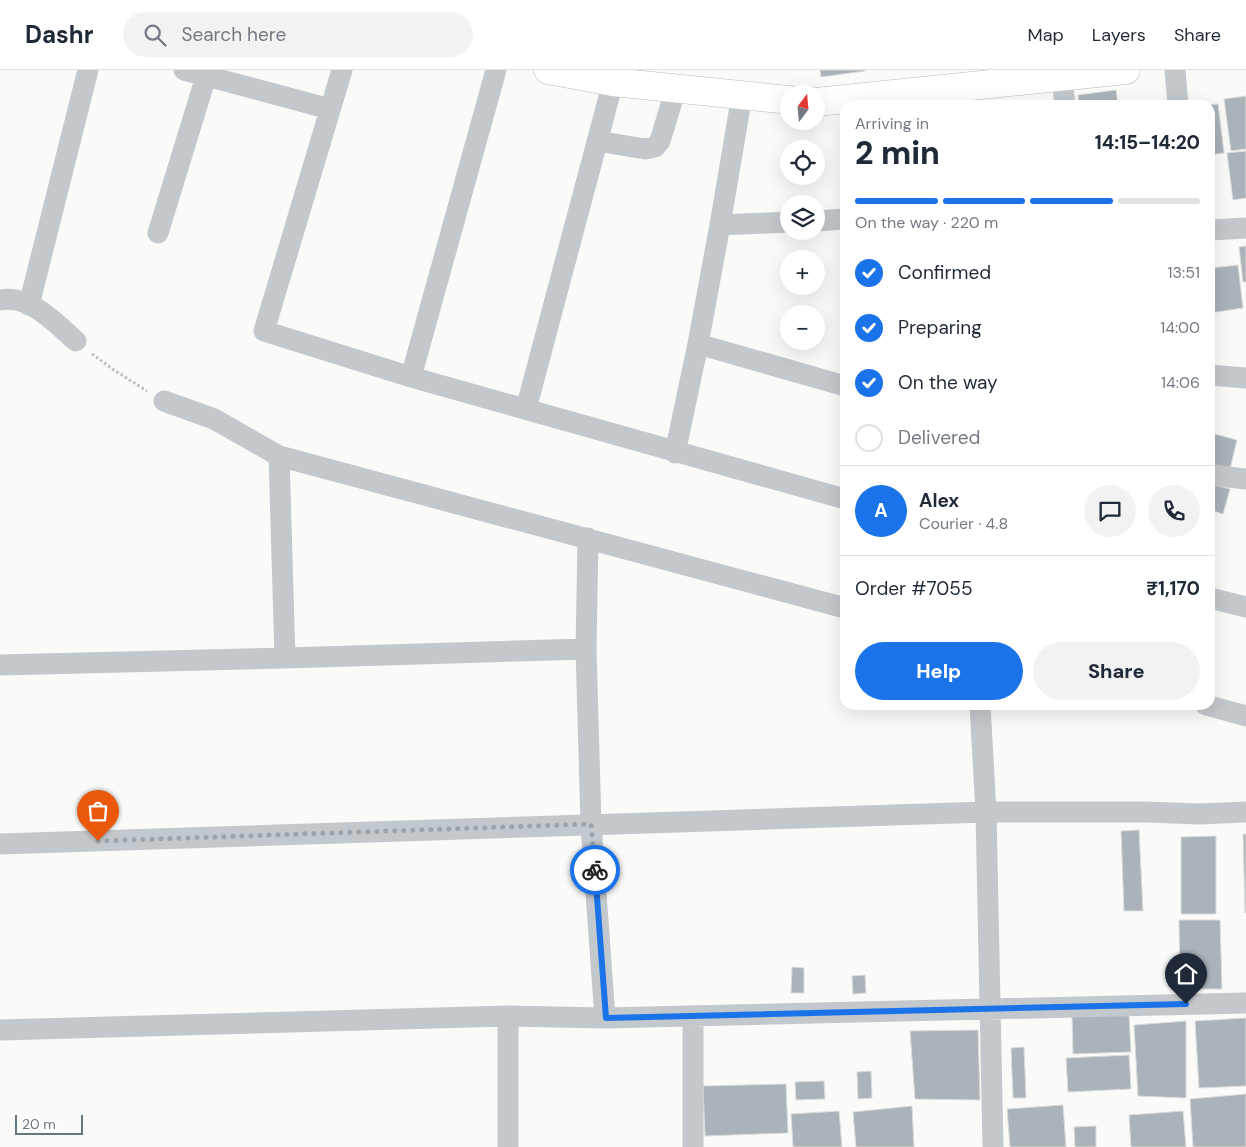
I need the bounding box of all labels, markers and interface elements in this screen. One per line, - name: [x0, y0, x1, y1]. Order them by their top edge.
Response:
- search box: [123, 12, 473, 57]
- text: Dashr: [25, 19, 93, 50]
- icon: search: [141, 21, 169, 49]
- text: Search here: [181, 22, 286, 47]
- text: Map: [1028, 23, 1064, 47]
- text: Layers: [1092, 23, 1146, 47]
- text: Share: [1174, 23, 1221, 47]
- north arrow: [780, 85, 825, 130]
- map controls: [780, 85, 825, 350]
- text: Arriving in: [855, 113, 929, 134]
- text: 14:15–14:20: [1095, 130, 1200, 155]
- text: 2 min: [855, 132, 940, 174]
- button: locate: [780, 140, 825, 185]
- button: layers: [780, 195, 825, 240]
- text: On the way · 220 m: [855, 212, 998, 233]
- button: +: [780, 250, 825, 295]
- icon: check: [855, 259, 883, 287]
- text: Confirmed: [898, 260, 991, 285]
- text: 13:51: [1168, 262, 1200, 283]
- button: −: [780, 305, 825, 350]
- icon: check: [855, 314, 883, 342]
- text: Preparing: [898, 315, 982, 340]
- text: 14:00: [1160, 317, 1200, 338]
- icon: check: [855, 369, 883, 397]
- text: On the way: [898, 370, 998, 395]
- text: 14:06: [1161, 372, 1200, 393]
- text: Delivered: [898, 425, 980, 450]
- button: chat: [1084, 485, 1136, 537]
- button: phone: [1148, 485, 1200, 537]
- text: Alex: [919, 488, 959, 513]
- text: A: [874, 498, 888, 523]
- text: Courier · 4.8: [919, 513, 1008, 534]
- text: Order #7055: [855, 576, 973, 601]
- text: ₹1,170: [1146, 576, 1200, 601]
- button: Help: [855, 642, 1023, 700]
- button: Share: [1033, 642, 1200, 700]
- pin: [77, 790, 119, 841]
- icon: bag: [84, 797, 112, 825]
- courier: [570, 845, 620, 895]
- icon: bike: [581, 856, 609, 884]
- pin: [1165, 953, 1207, 1004]
- icon: home: [1172, 960, 1200, 988]
- scale bar: [15, 1112, 82, 1135]
- text: 20 m: [22, 1115, 56, 1133]

